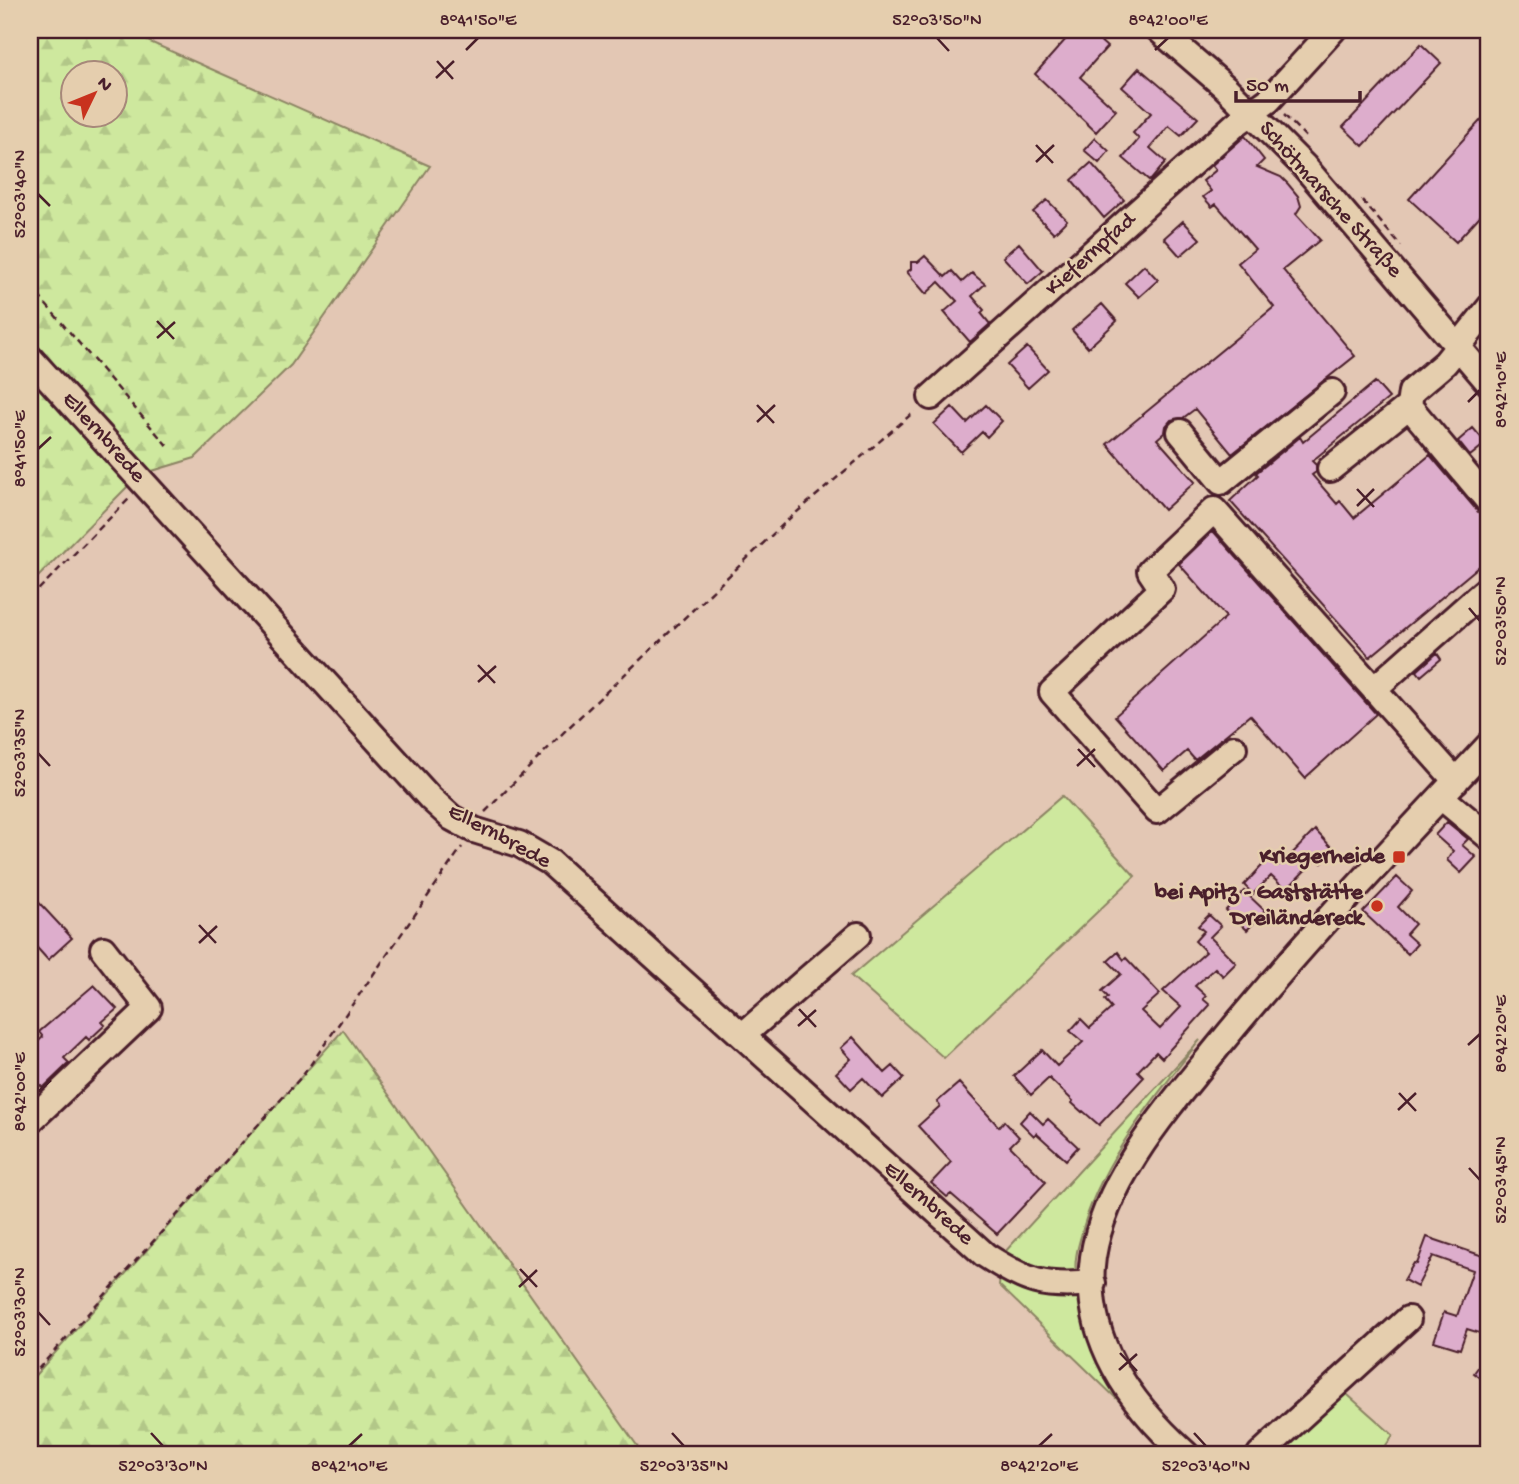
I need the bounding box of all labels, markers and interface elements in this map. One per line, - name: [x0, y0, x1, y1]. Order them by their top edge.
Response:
- text: 8°41'50"E: [440, 11, 517, 32]
- text: 52°03'50"N: [892, 11, 982, 32]
- text: 8°42'00"E: [1128, 11, 1208, 32]
- north arrow: [60, 60, 130, 130]
- scale bar: [1236, 60, 1360, 104]
- text: N: [91, 72, 117, 97]
- text: 50 m: [1246, 75, 1289, 100]
- street label: Schötmarsche Straße: [1252, 116, 1408, 285]
- text: 52°03'40"N: [11, 150, 32, 238]
- street label: Kiefernpfad: [1040, 206, 1143, 303]
- text: 8°42'10"E: [1492, 351, 1513, 428]
- street label: Ellernbrede: [55, 387, 152, 490]
- text: 8°41'50"E: [11, 410, 32, 487]
- text: 52°03'50"N: [1492, 576, 1513, 666]
- text: 52°03'35"N: [11, 709, 32, 797]
- street label: Ellernbrede: [443, 799, 556, 876]
- place label: Kriegerheide: [1259, 844, 1386, 871]
- marker: Kriegerheide: [1391, 849, 1407, 865]
- place label: bei Apitz - Gaststätte Dreiländereck: [1154, 880, 1366, 933]
- marker: bei Apitz - Gaststätte Dreiländereck: [1369, 898, 1385, 914]
- text: 8°42'20"E: [1492, 994, 1513, 1073]
- text: 8°42'00"E: [11, 1052, 32, 1132]
- text: 52°03'45"N: [1492, 1136, 1513, 1224]
- street label: Ellernbrede: [877, 1156, 980, 1253]
- text: 52°03'30"N: [11, 1267, 32, 1357]
- text: 52°03'30"N: [118, 1457, 208, 1478]
- text: 8°42'10"E: [311, 1457, 388, 1478]
- text: 52°03'35"N: [640, 1457, 728, 1478]
- text: 8°42'20"E: [1000, 1457, 1079, 1478]
- text: 52°03'40"N: [1162, 1457, 1250, 1478]

